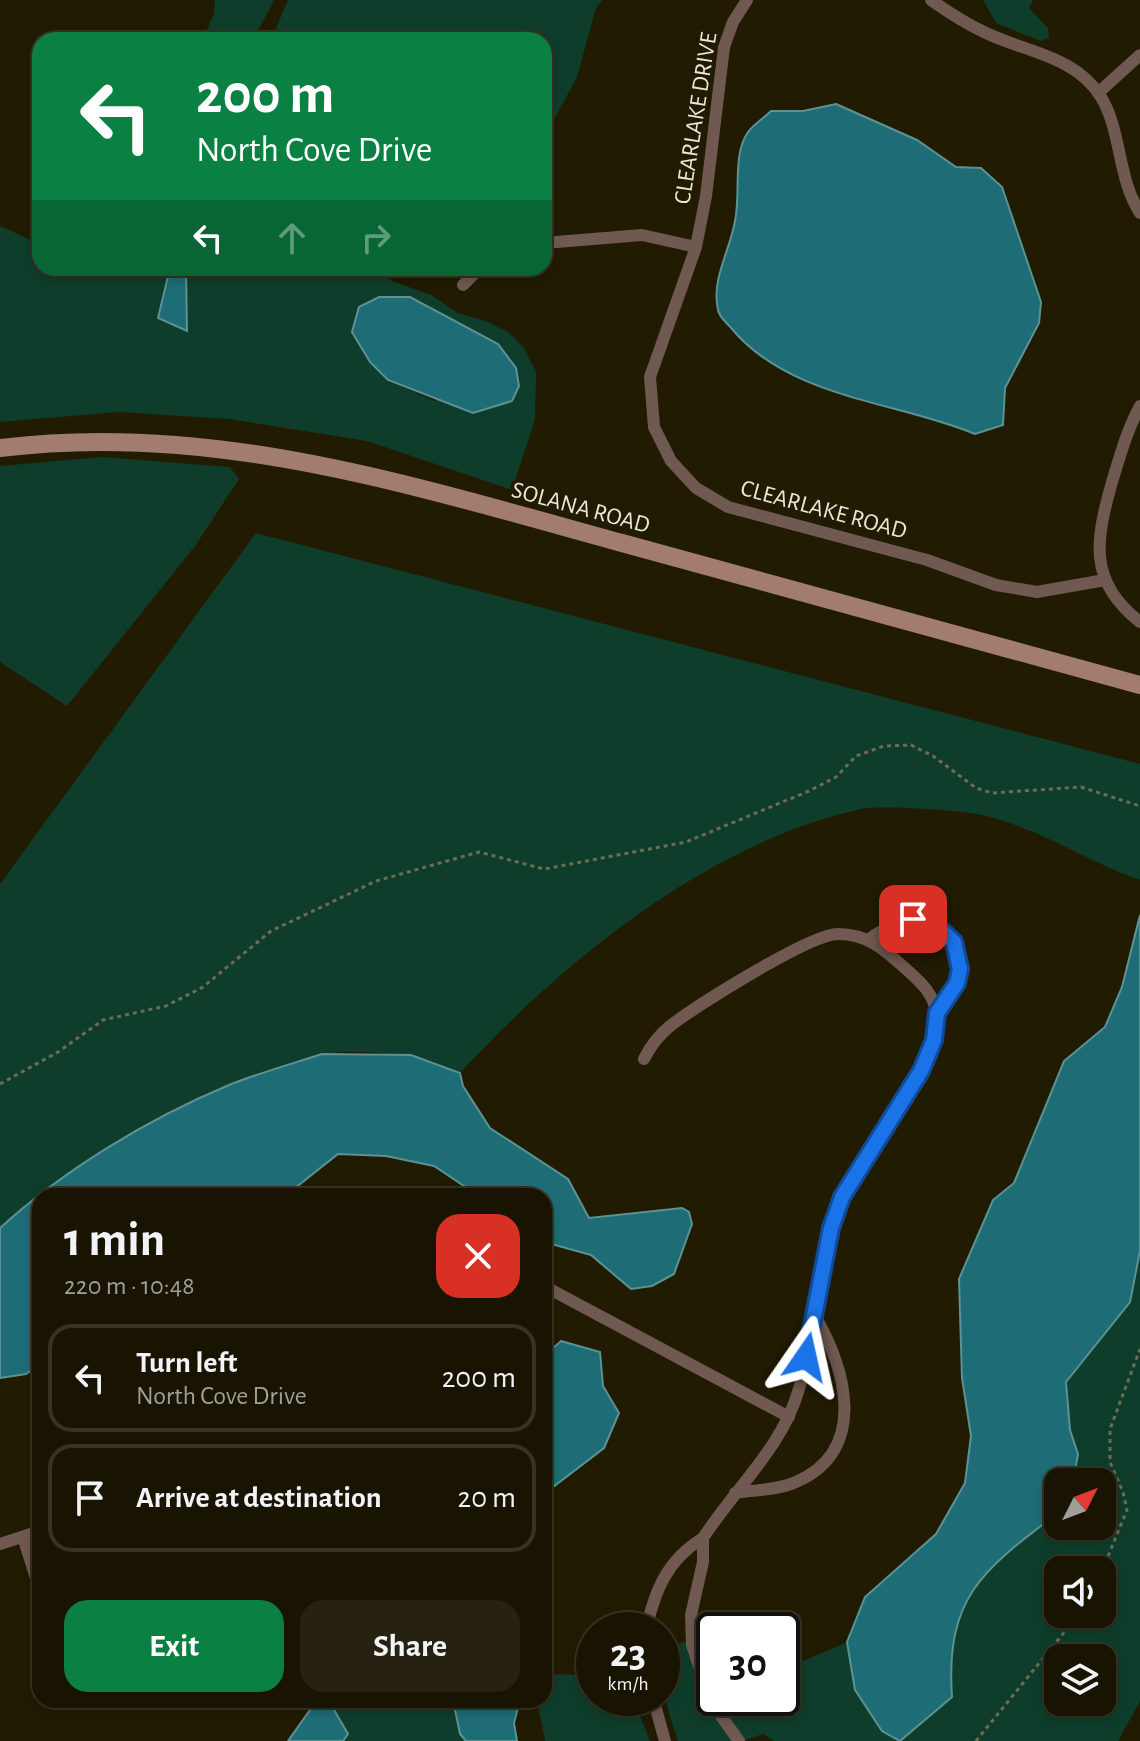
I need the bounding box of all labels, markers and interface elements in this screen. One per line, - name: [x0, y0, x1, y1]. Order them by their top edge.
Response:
- street label: CLEARLAKE DRIVE: [671, 30, 721, 206]
- icon: left: [64, 64, 168, 168]
- text: 200 m: [196, 67, 334, 123]
- text: North Cove Drive: [196, 132, 432, 168]
- icon: left: [186, 216, 230, 260]
- icon: ahead: [270, 216, 314, 260]
- icon: right: [354, 216, 398, 260]
- street label: CLEARLAKE ROAD: [738, 476, 909, 544]
- street label: SOLANA ROAD: [509, 478, 652, 538]
- pin: [879, 885, 947, 953]
- icon: arrive: [891, 897, 935, 941]
- button: close: [436, 1214, 520, 1298]
- text: 1 min: [64, 1217, 165, 1265]
- text: 220 m · 10:48: [64, 1273, 194, 1299]
- position arrow: [764, 1315, 848, 1399]
- text: Turn left: [136, 1348, 237, 1378]
- icon: left: [68, 1356, 112, 1400]
- text: 200 m: [442, 1363, 516, 1393]
- text: North Cove Drive: [136, 1383, 307, 1409]
- north arrow: [1044, 1468, 1116, 1540]
- map controls: [1044, 1468, 1116, 1716]
- icon: arrive: [68, 1476, 112, 1520]
- text: Arrive at destination: [136, 1483, 382, 1513]
- text: 20 m: [458, 1483, 516, 1513]
- button: sound: [1044, 1556, 1116, 1628]
- button: Exit: [64, 1600, 284, 1692]
- button: Share: [300, 1600, 520, 1692]
- speed limit sign: 30: [696, 1612, 800, 1716]
- text: 23: [610, 1634, 646, 1674]
- button: layers: [1044, 1644, 1116, 1716]
- text: km/h: [607, 1674, 649, 1694]

